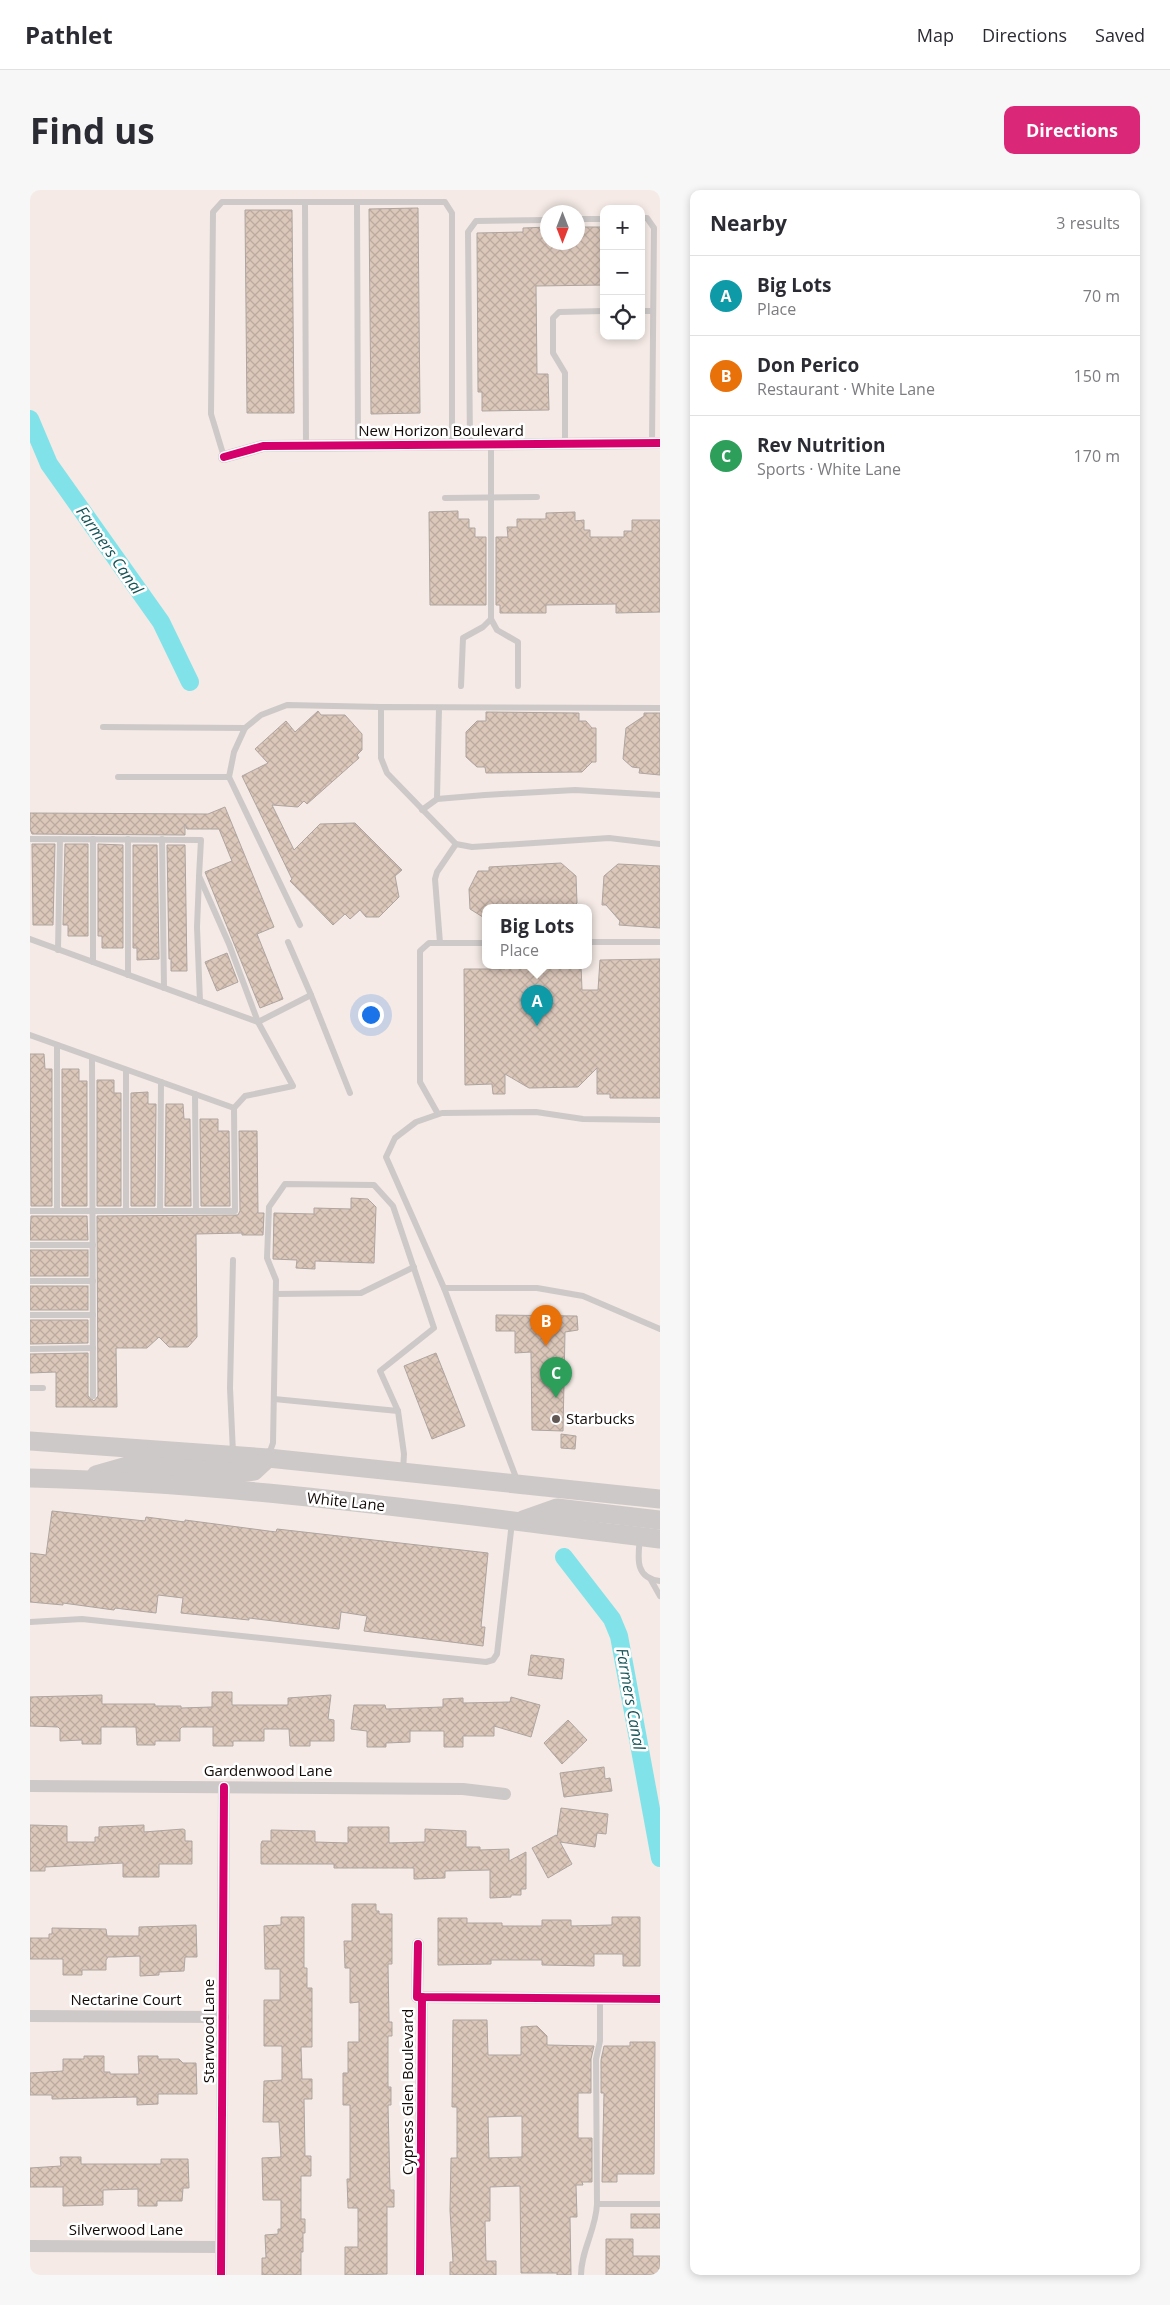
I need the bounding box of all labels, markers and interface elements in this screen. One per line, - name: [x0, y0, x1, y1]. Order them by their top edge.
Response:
- text: Pathlet: [25, 18, 113, 51]
- text: Map: [917, 23, 954, 47]
- text: Directions: [982, 23, 1067, 47]
- text: Saved: [1095, 23, 1145, 47]
- button: Directions: [1004, 106, 1140, 154]
- text: Find us: [30, 107, 155, 154]
- north arrow: [540, 205, 585, 250]
- map controls: [600, 205, 645, 340]
- button: +: [600, 205, 645, 250]
- text: Nearby: [710, 209, 787, 237]
- text: 3 results: [1056, 212, 1120, 234]
- button: −: [600, 250, 645, 295]
- text: Big Lots: [757, 272, 831, 298]
- text: A: [720, 285, 732, 307]
- text: 70 m: [1083, 285, 1120, 307]
- button: locate: [600, 295, 645, 340]
- text: Place: [757, 298, 796, 320]
- text: Don Perico: [757, 352, 859, 378]
- text: B: [721, 365, 731, 387]
- text: 150 m: [1074, 365, 1120, 387]
- text: Restaurant · White Lane: [757, 378, 935, 400]
- street label: New Horizon Boulevard: [358, 420, 524, 440]
- text: Rev Nutrition: [757, 432, 885, 458]
- text: C: [721, 445, 731, 467]
- text: 170 m: [1074, 445, 1120, 467]
- text: Sports · White Lane: [757, 458, 901, 480]
- water label: Farmers Canal: [71, 501, 149, 599]
- popup: [482, 904, 592, 969]
- text: Big Lots: [500, 913, 574, 939]
- text: Place: [500, 939, 539, 961]
- pin: A: [521, 985, 553, 1026]
- your location: [358, 1002, 384, 1028]
- pin: B: [530, 1305, 562, 1346]
- pin: C: [540, 1357, 572, 1398]
- place label: Starbucks: [566, 1408, 635, 1428]
- marker: Starbucks: [550, 1413, 562, 1425]
- street label: White Lane: [306, 1487, 386, 1515]
- water label: Farmers Canal: [611, 1646, 651, 1753]
- street label: Gardenwood Lane: [204, 1760, 332, 1780]
- street label: Starwood Lane: [198, 1979, 218, 2083]
- street label: Nectarine Court: [70, 1989, 182, 2009]
- street label: Cypress Glen Boulevard: [397, 2009, 417, 2175]
- street label: Silverwood Lane: [69, 2219, 183, 2239]

